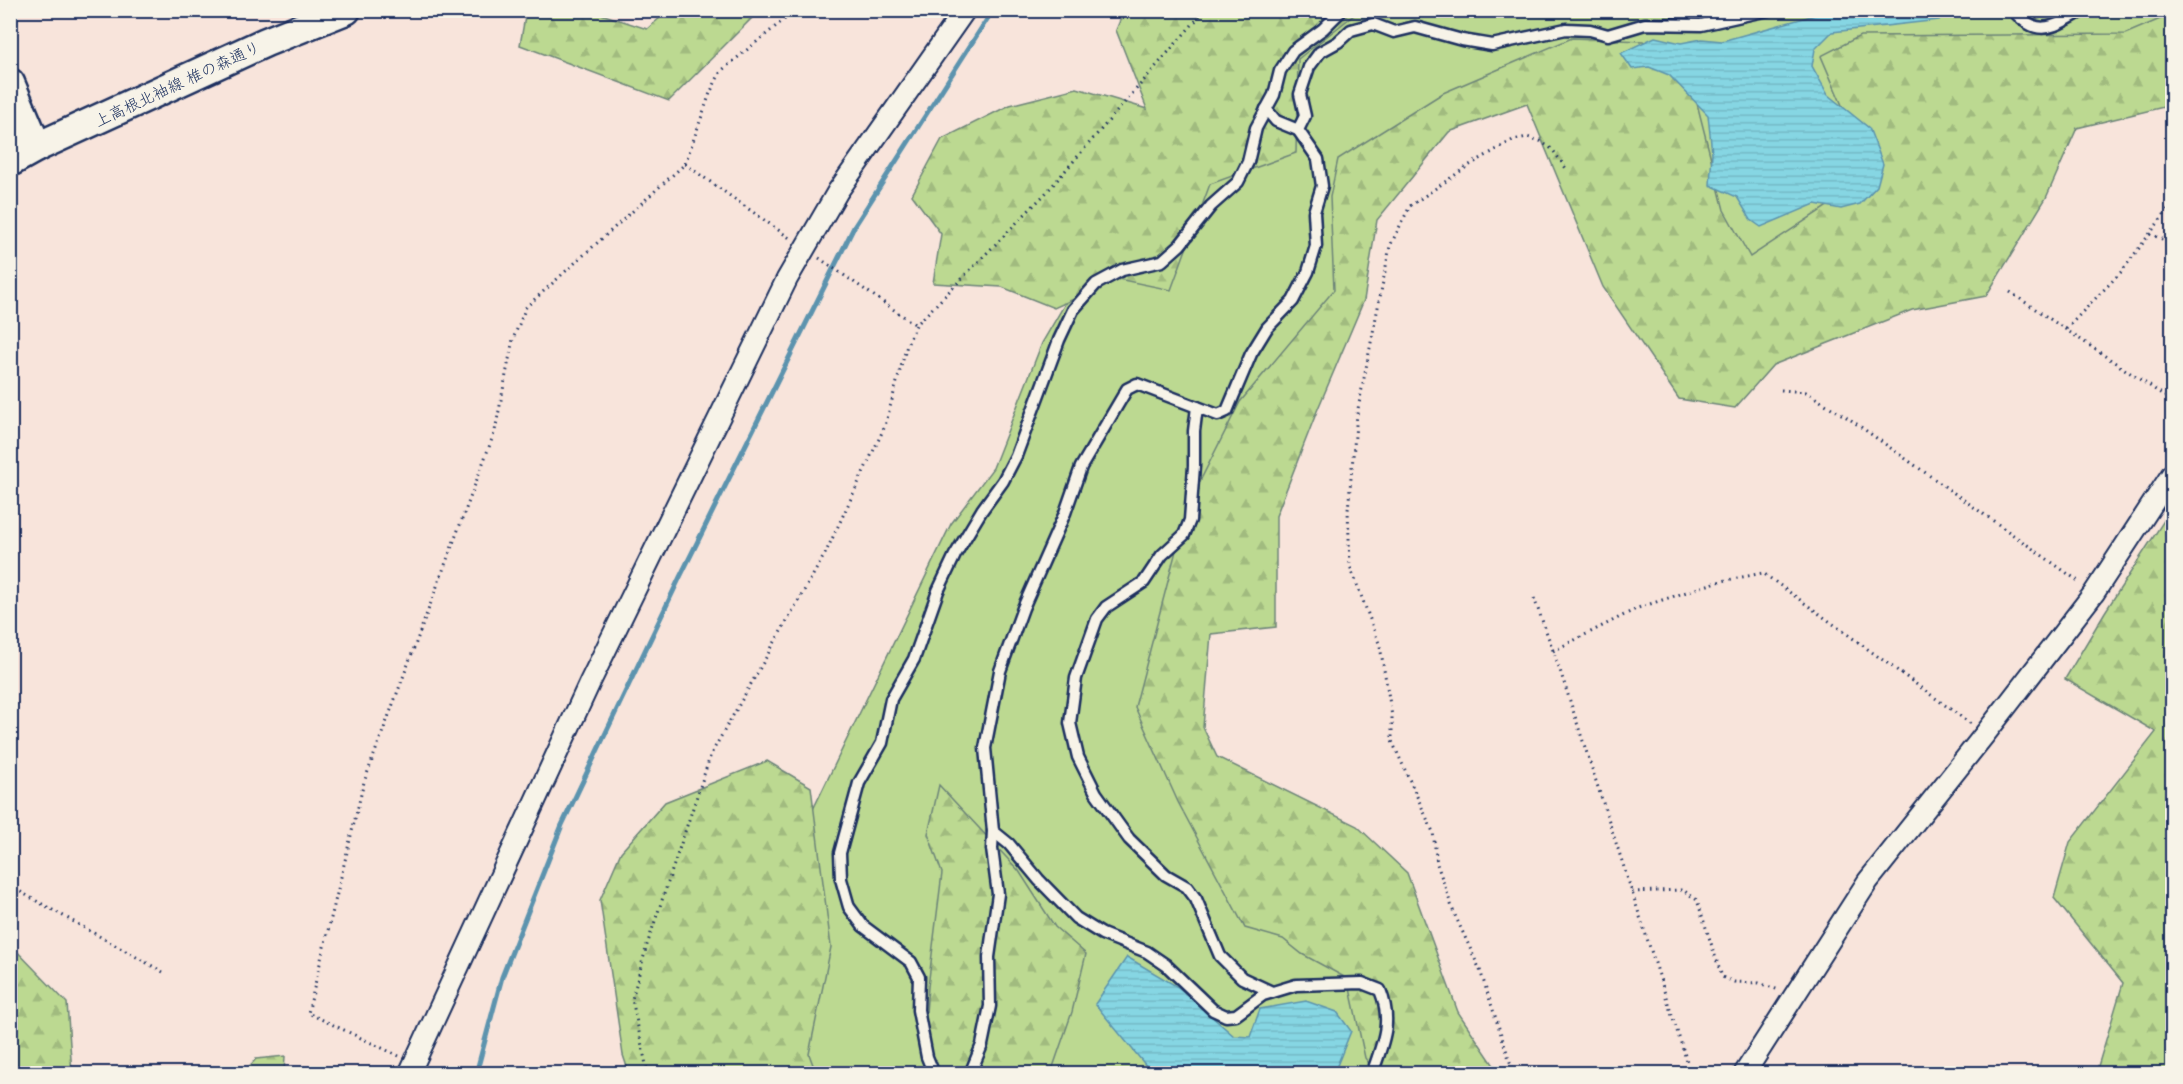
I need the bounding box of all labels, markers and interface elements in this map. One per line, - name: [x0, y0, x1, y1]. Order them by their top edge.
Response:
- street label: 上高根北袖線 椎の森通り: [90, 35, 264, 131]

